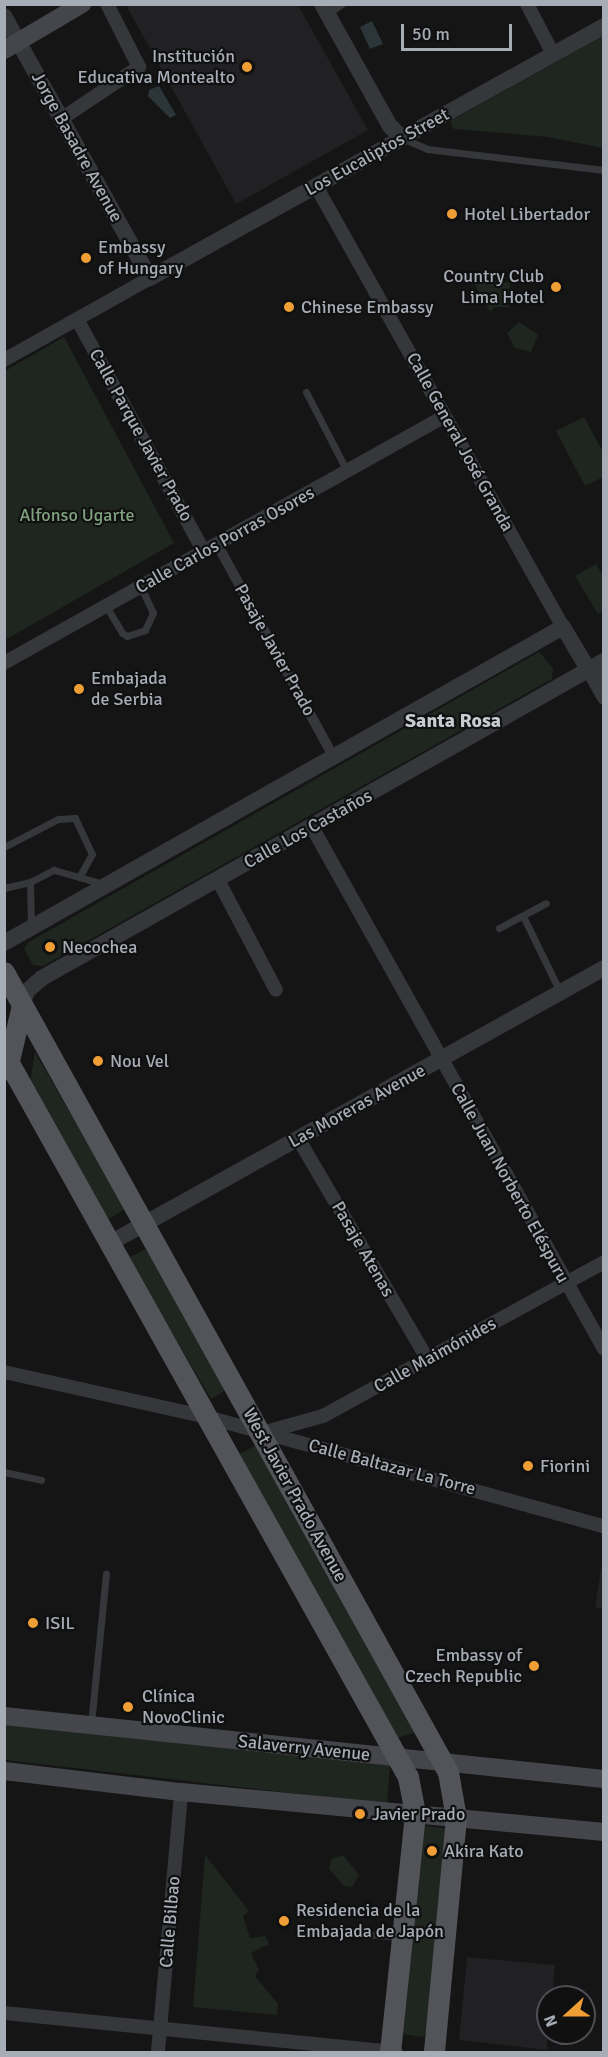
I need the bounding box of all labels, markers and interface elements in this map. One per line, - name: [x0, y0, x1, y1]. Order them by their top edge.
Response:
- scale bar: [404, 12, 515, 50]
- text: 50 m: [412, 23, 450, 45]
- place label: Institución Educativa Montealto: [77, 46, 235, 88]
- marker: Institución Educativa Montealto: [240, 60, 254, 74]
- street label: Jorge Basadre Avenue: [27, 68, 127, 226]
- street label: Los Eucaliptos Street: [301, 103, 453, 201]
- place label: Hotel Libertador: [464, 203, 590, 225]
- marker: Hotel Libertador: [445, 207, 459, 221]
- place label: Embassy of Hungary: [98, 237, 183, 280]
- marker: Embassy of Hungary: [79, 251, 93, 265]
- place label: Country Club Lima Hotel: [443, 266, 544, 308]
- marker: Country Club Lima Hotel: [549, 280, 563, 294]
- place label: Chinese Embassy: [301, 296, 434, 318]
- marker: Chinese Embassy: [282, 300, 296, 314]
- street label: Calle Parque Javier Prado: [85, 345, 197, 525]
- street label: Calle General José Granda: [402, 349, 518, 535]
- street label: Calle Carlos Porras Osores: [132, 482, 318, 598]
- park label: Alfonso Ugarte: [19, 504, 135, 526]
- street label: Pasaje Javier Prado: [230, 580, 320, 720]
- place label: Embajada de Serbia: [91, 668, 167, 710]
- marker: Embajada de Serbia: [72, 682, 86, 696]
- district label: Santa Rosa: [405, 708, 501, 732]
- street label: Calle Los Castaños: [240, 785, 376, 873]
- place label: Necochea: [62, 936, 137, 958]
- marker: Necochea: [43, 940, 57, 954]
- place label: Nou Vel: [110, 1050, 169, 1072]
- marker: Nou Vel: [91, 1054, 105, 1068]
- street label: Las Moreras Avenue: [285, 1059, 429, 1153]
- street label: Calle Juan Norberto Eléspuru: [446, 1079, 574, 1287]
- street label: Pasaje Atenas: [327, 1197, 399, 1301]
- street label: Calle Maimónides: [370, 1312, 500, 1398]
- street label: West Javier Prado Avenue: [238, 1404, 352, 1586]
- street label: Calle Baltazar La Torre: [306, 1434, 478, 1500]
- place label: Fiorini: [540, 1455, 590, 1477]
- marker: Fiorini: [521, 1459, 535, 1473]
- place label: ISIL: [45, 1612, 75, 1634]
- marker: ISIL: [26, 1616, 40, 1630]
- place label: Embassy of Czech Republic: [405, 1645, 522, 1688]
- marker: Embassy of Czech Republic: [527, 1659, 541, 1673]
- place label: Clínica NovoClinic: [142, 1686, 225, 1728]
- marker: Clínica NovoClinic: [119, 1698, 137, 1716]
- street label: Salaverry Avenue: [237, 1730, 371, 1766]
- place label: Javier Prado: [372, 1803, 465, 1825]
- marker: Javier Prado: [353, 1807, 367, 1821]
- place label: Akira Kato: [444, 1840, 524, 1862]
- marker: Akira Kato: [425, 1844, 439, 1858]
- street label: Calle Bilbao: [155, 1875, 185, 1969]
- place label: Residencia de la Embajada de Japón: [296, 1900, 444, 1942]
- marker: Residencia de la Embajada de Japón: [277, 1914, 291, 1928]
- north arrow: [536, 1985, 596, 2045]
- text: N: [540, 2012, 562, 2030]

